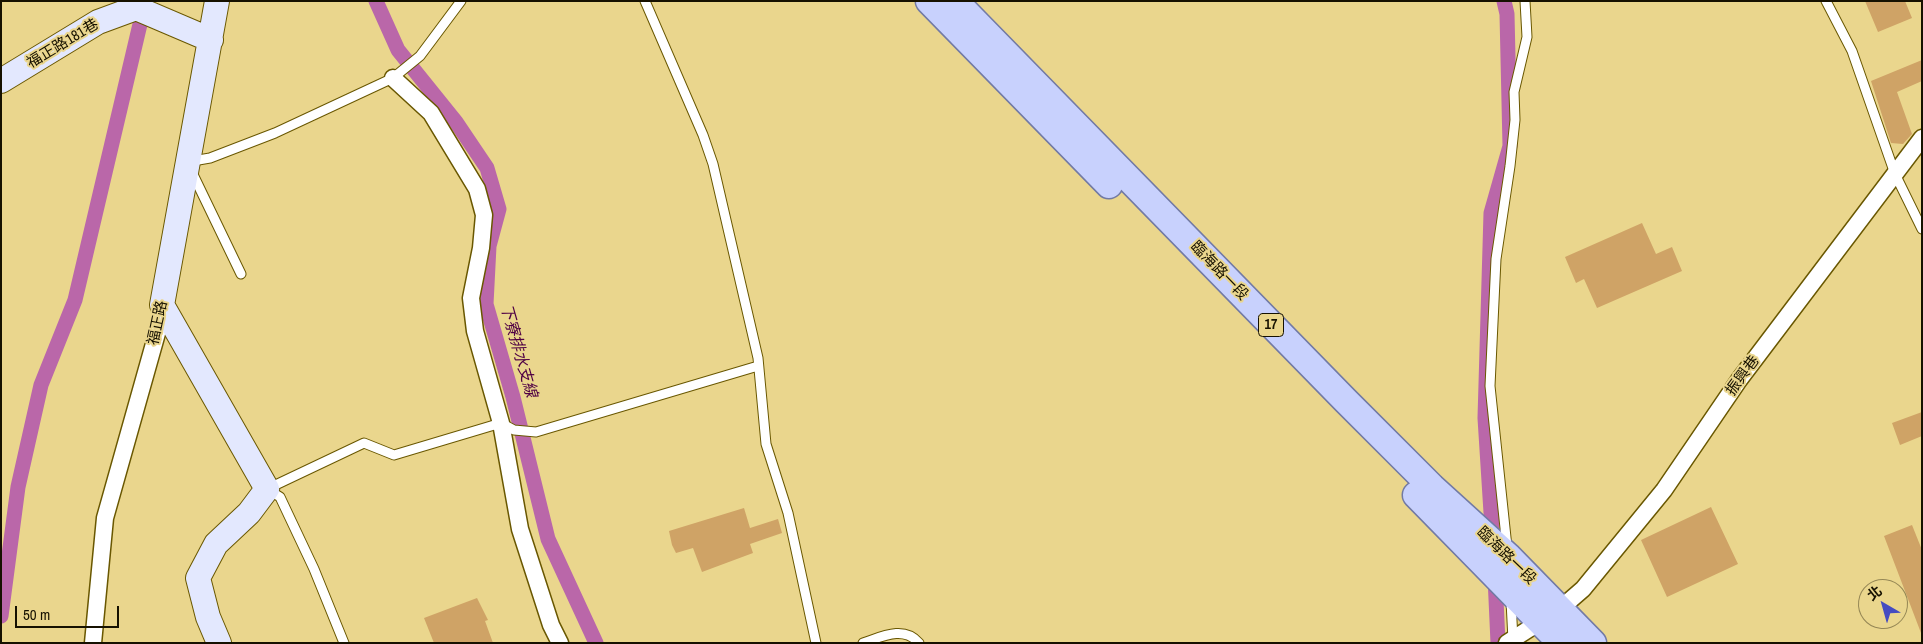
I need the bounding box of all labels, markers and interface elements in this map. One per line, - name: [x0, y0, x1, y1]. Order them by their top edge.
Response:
- street label: 福正路181巷: [24, 16, 102, 72]
- street label: 臨海路一段: [1186, 238, 1252, 304]
- street label: 福正路: [145, 299, 171, 347]
- water label: 下寮排水支線: [496, 302, 540, 400]
- road number: 17: [1258, 314, 1284, 336]
- street label: 振興巷: [1722, 353, 1764, 399]
- street label: 臨海路一段: [1473, 523, 1539, 589]
- north arrow: [1858, 579, 1908, 629]
- text: 北: [1863, 582, 1885, 604]
- scale bar: [18, 596, 121, 628]
- text: 50 m: [23, 604, 50, 625]

